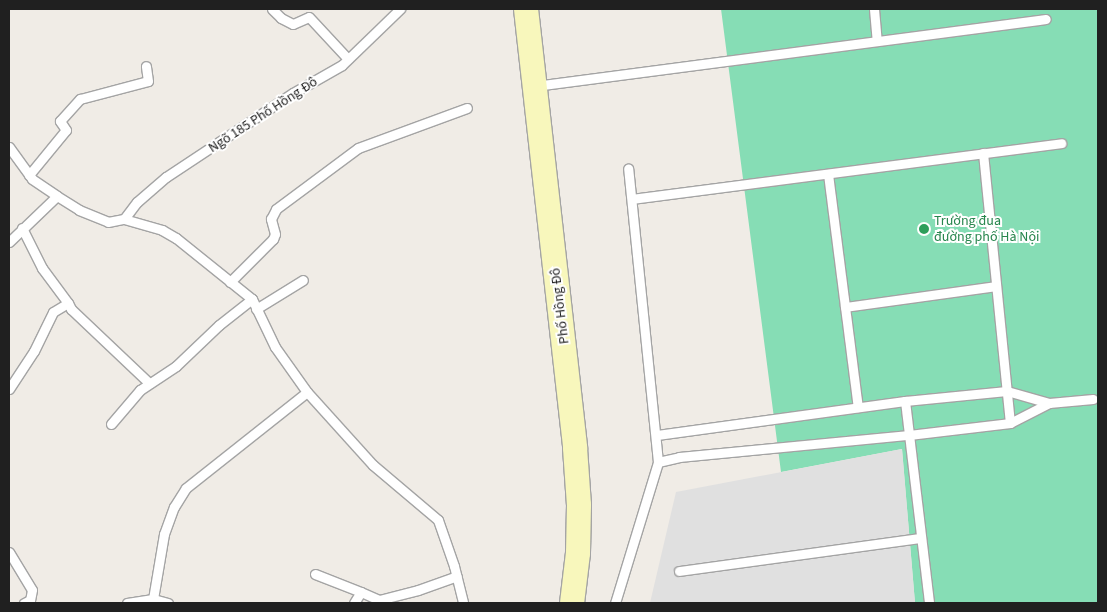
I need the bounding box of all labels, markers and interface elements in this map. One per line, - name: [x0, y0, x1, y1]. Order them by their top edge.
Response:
- street label: Ngõ 185 Phố Hồng Đô: [205, 73, 321, 157]
- place label: Trường đua đường phố Hà Nội: [934, 213, 1039, 246]
- marker: Trường đua đường phố Hà Nội: [918, 223, 930, 235]
- street label: Phố Hồng Đô: [547, 267, 573, 345]

